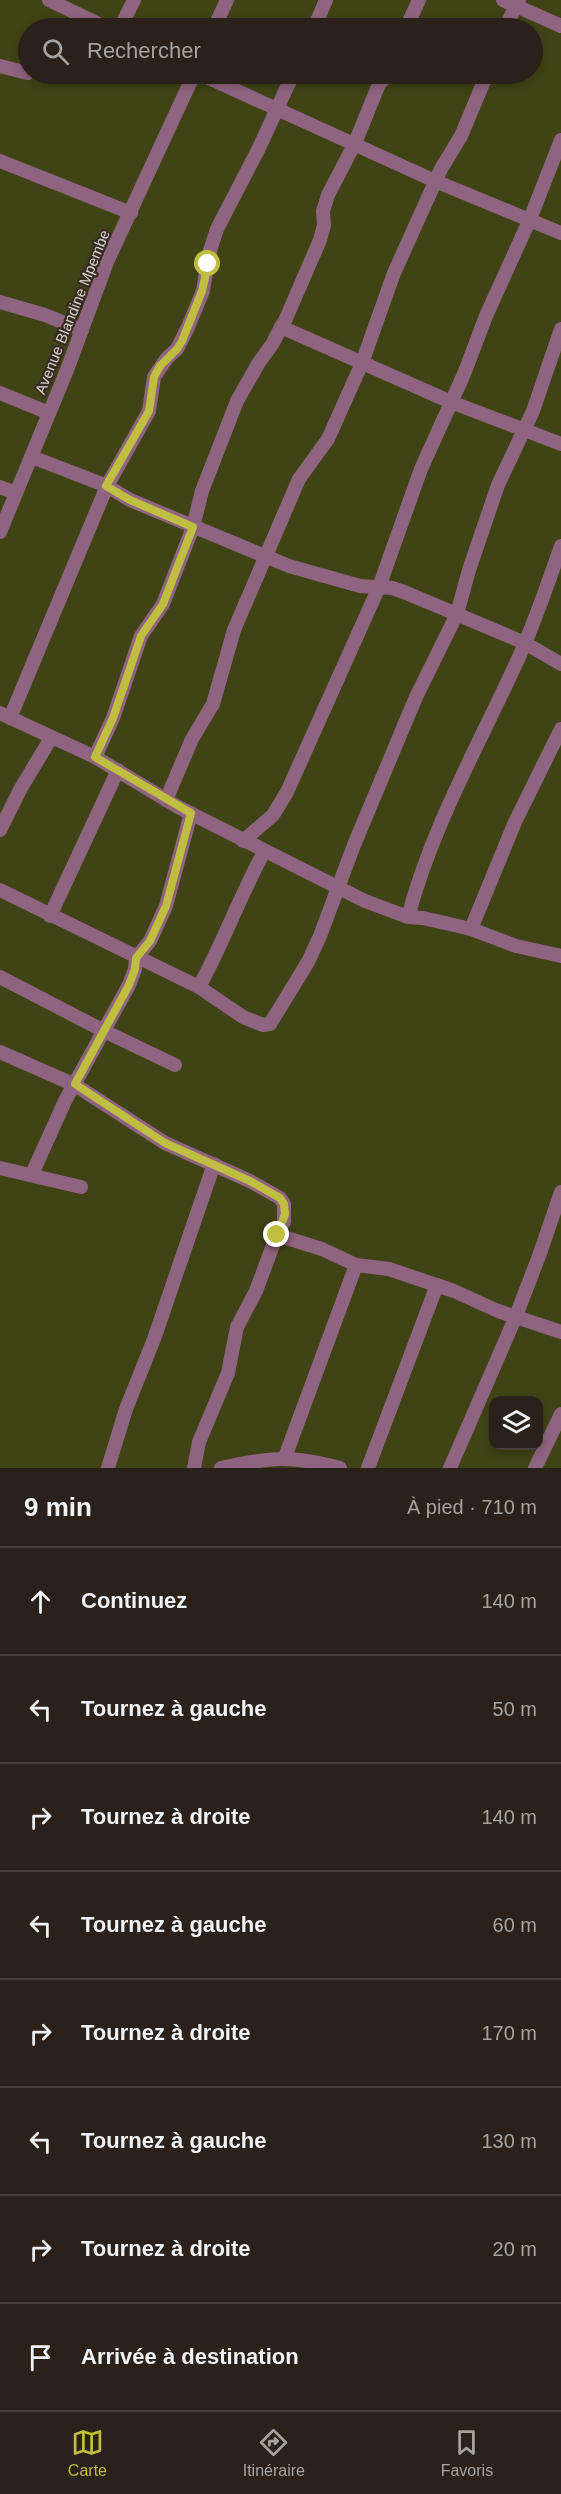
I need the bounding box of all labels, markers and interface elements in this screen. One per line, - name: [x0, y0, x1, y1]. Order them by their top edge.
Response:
- search box: [18, 18, 543, 84]
- icon: search: [39, 35, 72, 68]
- text: Rechercher: [87, 38, 201, 63]
- street label: Avenue Blandine Mpembe: [31, 227, 113, 397]
- route start: [194, 250, 220, 276]
- route end: [263, 1221, 289, 1247]
- map controls: [489, 1396, 543, 1450]
- button: layers: [489, 1396, 543, 1450]
- text: 9 min: [24, 1492, 92, 1522]
- text: À pied · 710 m: [407, 1496, 537, 1518]
- icon: ahead: [24, 1585, 57, 1618]
- text: Continuez: [81, 1588, 187, 1613]
- text: 140 m: [481, 1590, 537, 1612]
- icon: left: [24, 1693, 57, 1726]
- text: Tournez à gauche: [81, 1696, 266, 1721]
- text: 50 m: [493, 1698, 537, 1720]
- icon: right: [24, 1801, 57, 1834]
- text: Tournez à droite: [81, 1804, 251, 1829]
- text: 140 m: [481, 1806, 537, 1828]
- icon: left: [24, 1909, 57, 1942]
- text: Tournez à gauche: [81, 1912, 266, 1937]
- text: 60 m: [493, 1914, 537, 1936]
- icon: right: [24, 2017, 57, 2050]
- text: Tournez à droite: [81, 2020, 251, 2045]
- text: 170 m: [481, 2022, 537, 2044]
- icon: left: [24, 2125, 57, 2158]
- text: Tournez à gauche: [81, 2128, 266, 2153]
- text: 130 m: [481, 2130, 537, 2152]
- icon: right: [24, 2233, 57, 2266]
- text: Tournez à droite: [81, 2236, 251, 2261]
- text: 20 m: [493, 2238, 537, 2260]
- icon: arrive: [24, 2341, 57, 2374]
- text: Arrivée à destination: [81, 2344, 299, 2369]
- tab: Carte: [68, 2426, 107, 2480]
- tab: Itinéraire: [243, 2426, 305, 2480]
- tab: Favoris: [441, 2426, 493, 2480]

